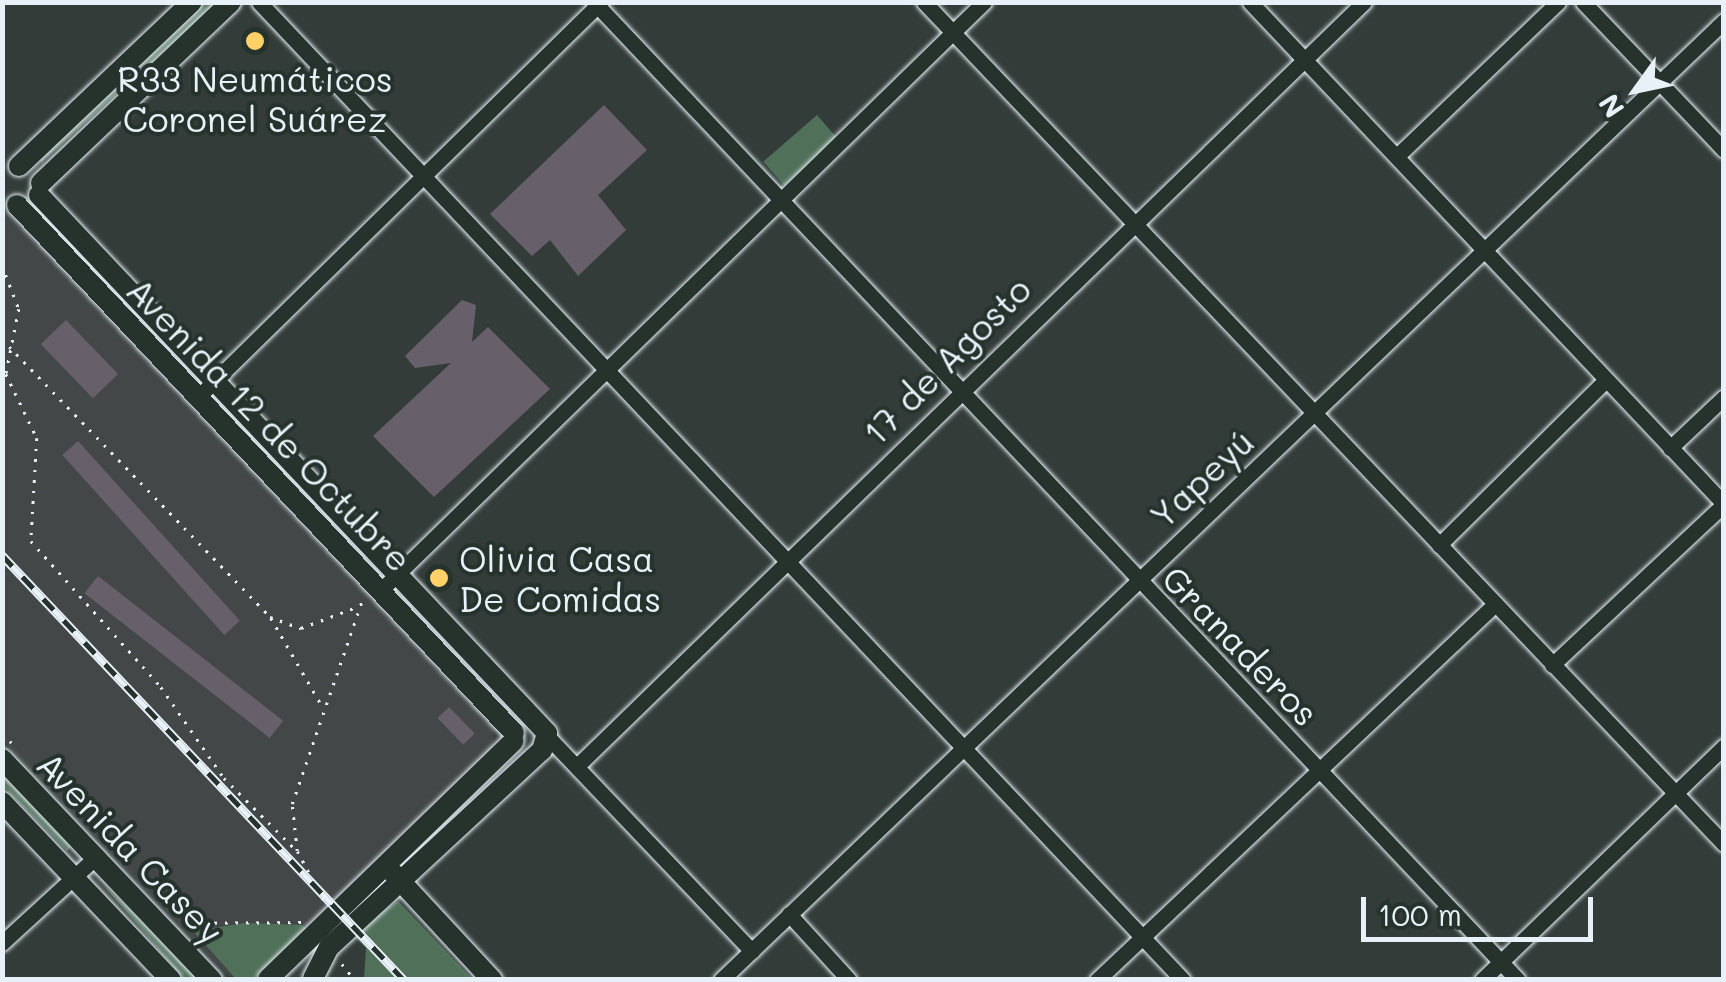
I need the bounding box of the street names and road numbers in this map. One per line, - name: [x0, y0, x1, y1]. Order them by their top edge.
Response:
- street label: 17 de Agosto: [853, 267, 1039, 453]
- street label: Avenida 12 de Octubre: [119, 268, 421, 580]
- street label: Yapeyú: [1141, 420, 1261, 536]
- street label: Granaderos: [1154, 556, 1328, 734]
- street label: Avenida Casey: [29, 743, 233, 951]

